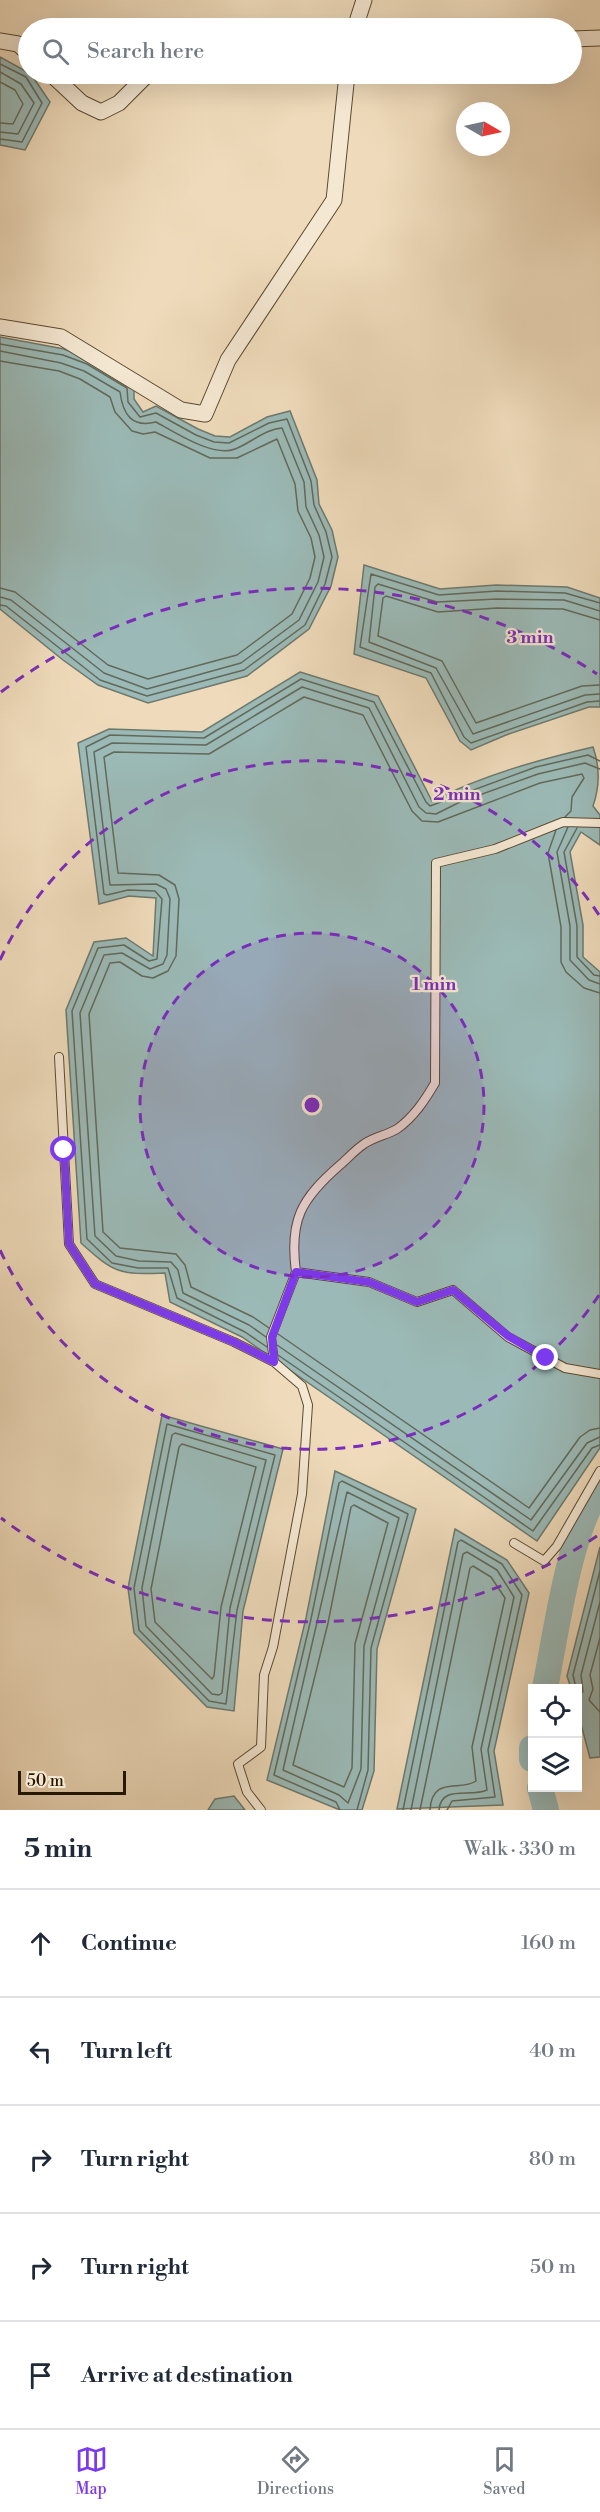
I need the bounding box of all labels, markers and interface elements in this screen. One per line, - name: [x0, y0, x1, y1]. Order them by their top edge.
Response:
- search box: [18, 18, 582, 84]
- icon: search: [39, 35, 72, 68]
- text: Search here: [87, 38, 204, 65]
- north arrow: [456, 102, 510, 156]
- text: 3 min: [507, 626, 553, 649]
- text: 2 min: [433, 783, 481, 806]
- text: 1 min: [412, 973, 456, 996]
- centre of rings: [302, 1095, 322, 1115]
- route start: [50, 1136, 76, 1162]
- route end: [532, 1344, 558, 1370]
- map controls: [528, 1684, 582, 1792]
- button: locate: [528, 1684, 582, 1738]
- button: layers: [528, 1738, 582, 1792]
- scale bar: [18, 1768, 126, 1796]
- text: 50 m: [27, 1771, 64, 1791]
- text: 5 min: [24, 1833, 92, 1865]
- text: Walk · 330 m: [464, 1837, 576, 1862]
- icon: ahead: [24, 1927, 57, 1960]
- text: Continue: [81, 1930, 177, 1957]
- text: 160 m: [521, 1931, 576, 1956]
- icon: left: [24, 2035, 57, 2068]
- text: Turn left: [81, 2038, 172, 2065]
- text: 40 m: [529, 2039, 576, 2064]
- icon: right: [24, 2143, 57, 2176]
- text: Turn right: [81, 2146, 189, 2173]
- text: 80 m: [529, 2147, 576, 2172]
- icon: right: [24, 2251, 57, 2284]
- text: Turn right: [81, 2254, 189, 2281]
- text: 50 m: [530, 2255, 576, 2280]
- icon: arrive: [24, 2359, 57, 2392]
- text: Arrive at destination: [81, 2362, 293, 2389]
- tab: Map: [75, 2443, 108, 2499]
- tab: Directions: [257, 2443, 334, 2499]
- tab: Saved: [483, 2443, 525, 2499]

